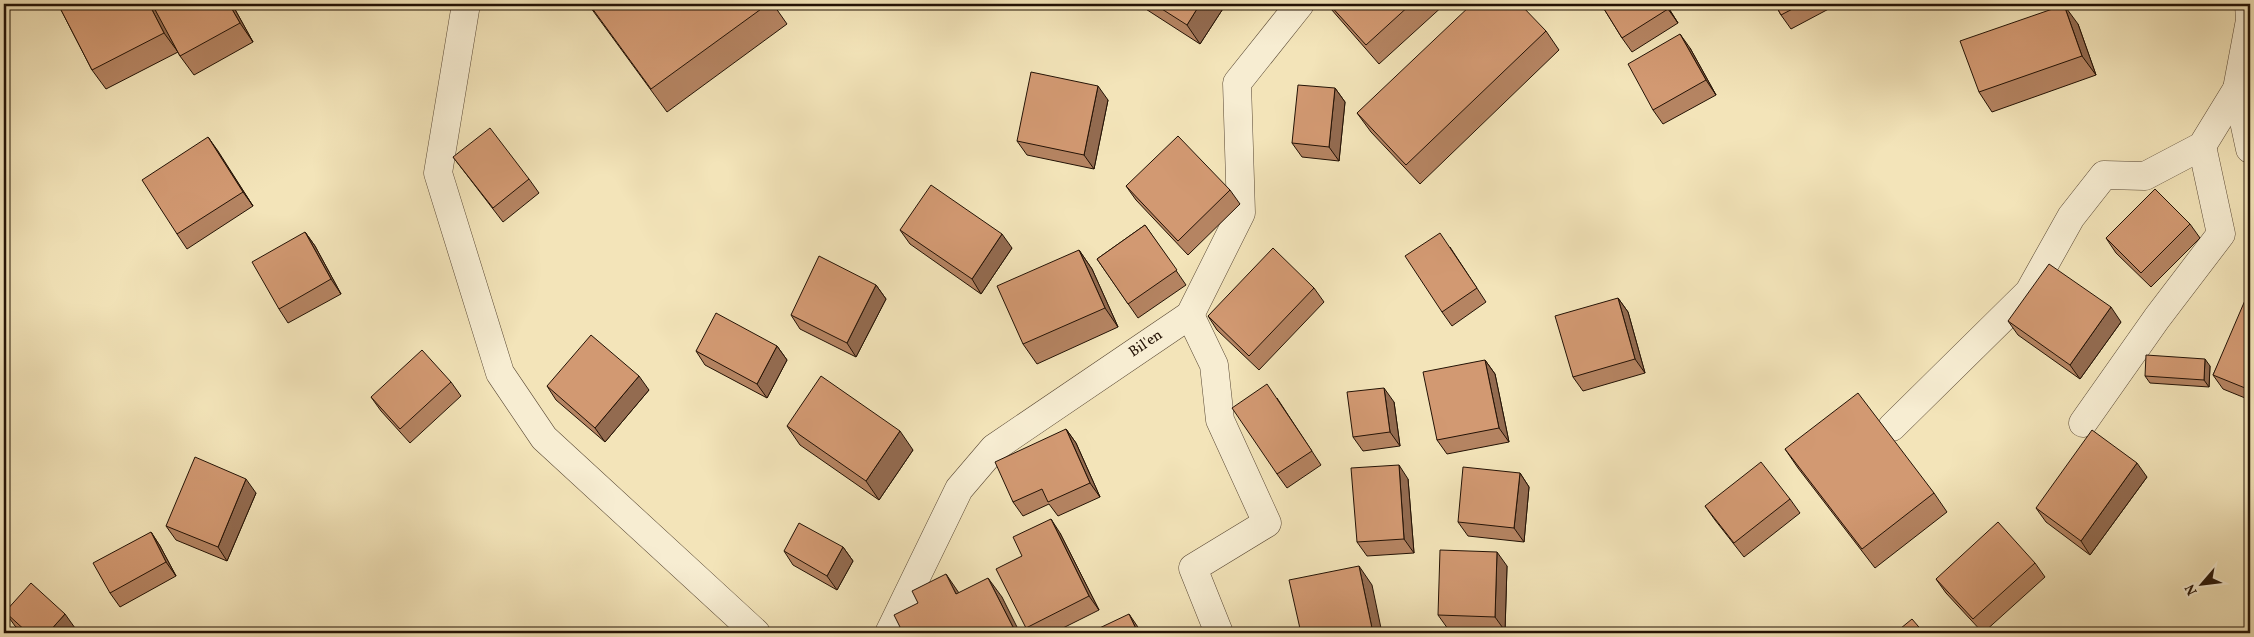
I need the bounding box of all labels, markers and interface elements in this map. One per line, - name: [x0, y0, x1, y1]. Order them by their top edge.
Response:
- street label: Bil'en: [1125, 325, 1167, 363]
- north arrow: [2176, 560, 2226, 610]
- text: N: [2181, 580, 2203, 598]

